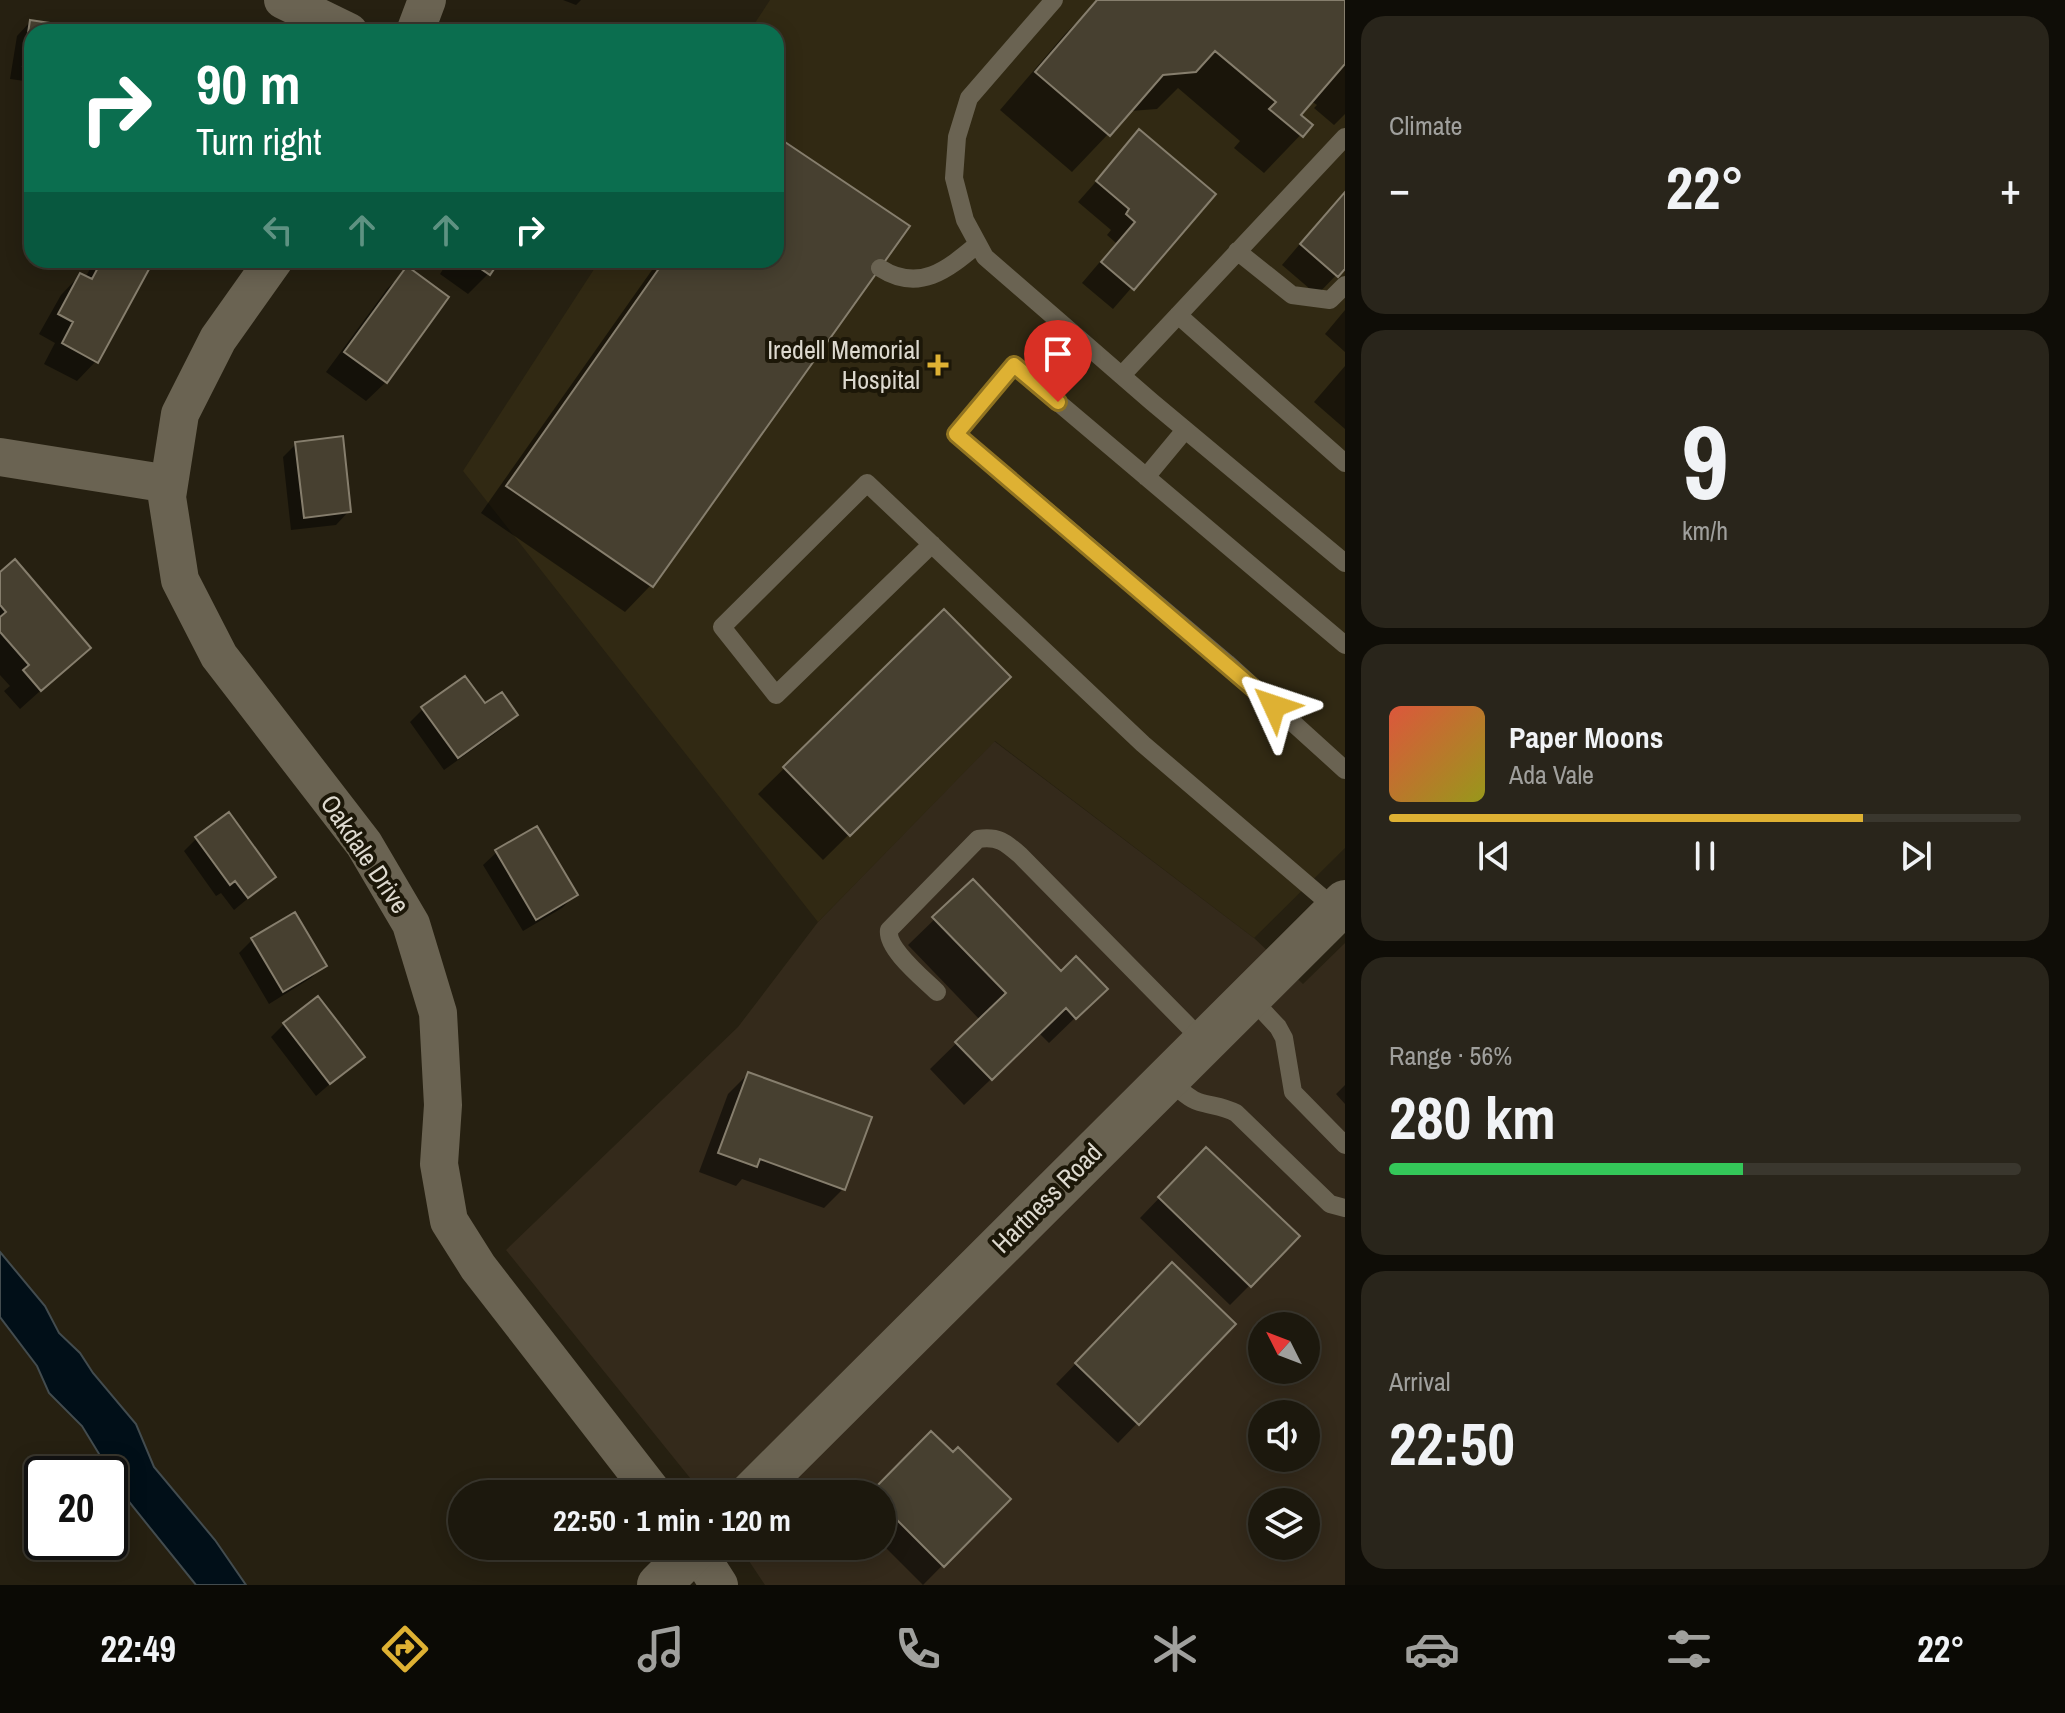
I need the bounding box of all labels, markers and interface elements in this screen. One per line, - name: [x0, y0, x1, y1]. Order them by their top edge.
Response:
- text: 90 m: [196, 46, 301, 121]
- icon: right: [64, 56, 168, 160]
- text: Climate: [1389, 108, 1462, 143]
- text: Turn right: [196, 118, 321, 166]
- text: 22°: [1666, 147, 1744, 228]
- text: −: [1389, 158, 1410, 218]
- text: +: [2000, 158, 2021, 218]
- icon: left: [256, 208, 300, 252]
- icon: ahead: [340, 208, 384, 252]
- icon: ahead: [424, 208, 468, 252]
- icon: right: [508, 208, 552, 252]
- pin: [1024, 320, 1092, 402]
- place label: Iredell Memorial Hospital: [767, 332, 920, 397]
- icon: arrive: [1036, 332, 1080, 376]
- marker: Iredell Memorial Hospital: [927, 354, 949, 376]
- text: 9: [1681, 391, 1729, 531]
- text: km/h: [1682, 513, 1728, 548]
- position arrow: [1232, 664, 1316, 748]
- text: Paper Moons: [1509, 717, 1663, 757]
- text: Ada Vale: [1509, 757, 1594, 792]
- street label: Oakdale Drive: [313, 787, 418, 920]
- icon: previous: [1472, 834, 1516, 878]
- icon: pause: [1683, 834, 1727, 878]
- icon: next: [1894, 834, 1938, 878]
- text: Range · 56%: [1389, 1038, 1512, 1073]
- text: 280 km: [1389, 1077, 1556, 1158]
- street label: Hartness Road: [984, 1135, 1109, 1260]
- north arrow: [1248, 1312, 1320, 1384]
- map controls: [1248, 1312, 1320, 1560]
- text: Arrival: [1389, 1364, 1451, 1399]
- button: sound: [1248, 1400, 1320, 1472]
- text: 22:50: [1389, 1403, 1515, 1484]
- speed limit sign: 20: [24, 1456, 128, 1560]
- button: layers: [1248, 1488, 1320, 1560]
- text: 22:50 · 1 min · 120 m: [553, 1500, 791, 1540]
- icon: directions: [377, 1621, 433, 1677]
- icon: music: [633, 1621, 689, 1677]
- icon: phone: [890, 1621, 946, 1677]
- icon: climate: [1147, 1621, 1203, 1677]
- icon: car: [1404, 1621, 1460, 1677]
- icon: filters: [1661, 1621, 1717, 1677]
- text: 22:49: [100, 1625, 176, 1673]
- text: 22°: [1917, 1625, 1965, 1673]

